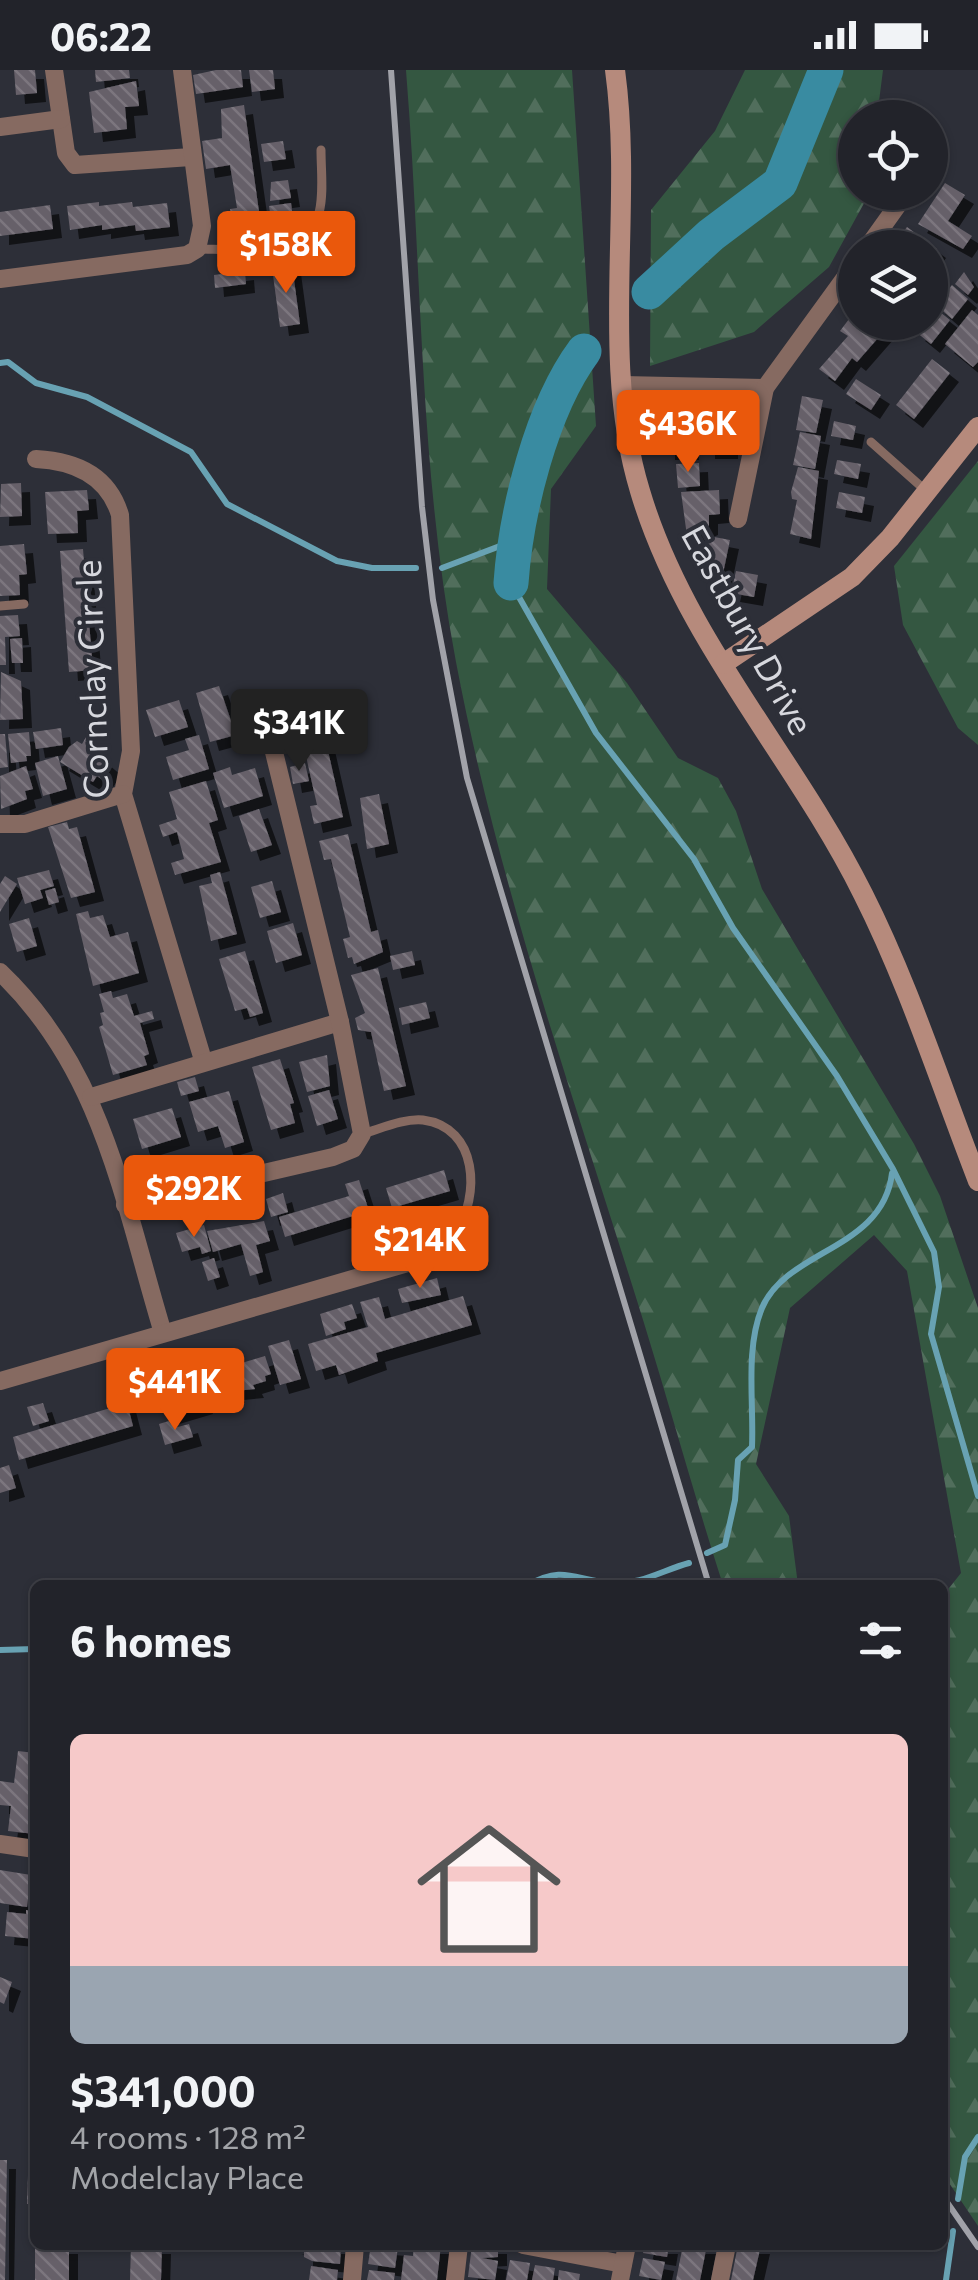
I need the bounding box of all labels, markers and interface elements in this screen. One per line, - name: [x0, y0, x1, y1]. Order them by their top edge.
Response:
- text: 06:22: [50, 12, 152, 59]
- map controls: [838, 100, 948, 340]
- button: locate: [838, 100, 948, 210]
- pin: $158K: [216, 211, 356, 296]
- text: $158K: [239, 223, 333, 263]
- button: layers: [838, 230, 948, 340]
- pin: $436K: [618, 390, 758, 475]
- text: $436K: [639, 402, 737, 442]
- street label: Eastbury Drive: [674, 517, 824, 741]
- street label: Cornclay Circle: [65, 559, 116, 799]
- pin: $341K: [229, 689, 369, 774]
- text: $341K: [253, 701, 345, 741]
- pin: $292K: [124, 1155, 264, 1240]
- text: $292K: [146, 1167, 242, 1207]
- pin: $214K: [350, 1206, 490, 1291]
- text: $214K: [373, 1218, 467, 1258]
- pin: $441K: [105, 1348, 245, 1433]
- text: $441K: [128, 1360, 222, 1400]
- icon: filters: [853, 1613, 908, 1668]
- text: 6 homes: [70, 1614, 232, 1666]
- icon: home: [399, 1799, 579, 1979]
- text: $341,000: [70, 2064, 256, 2116]
- text: 4 rooms · 128 m²: [70, 2116, 306, 2156]
- text: Modelclay Place: [70, 2156, 304, 2196]

